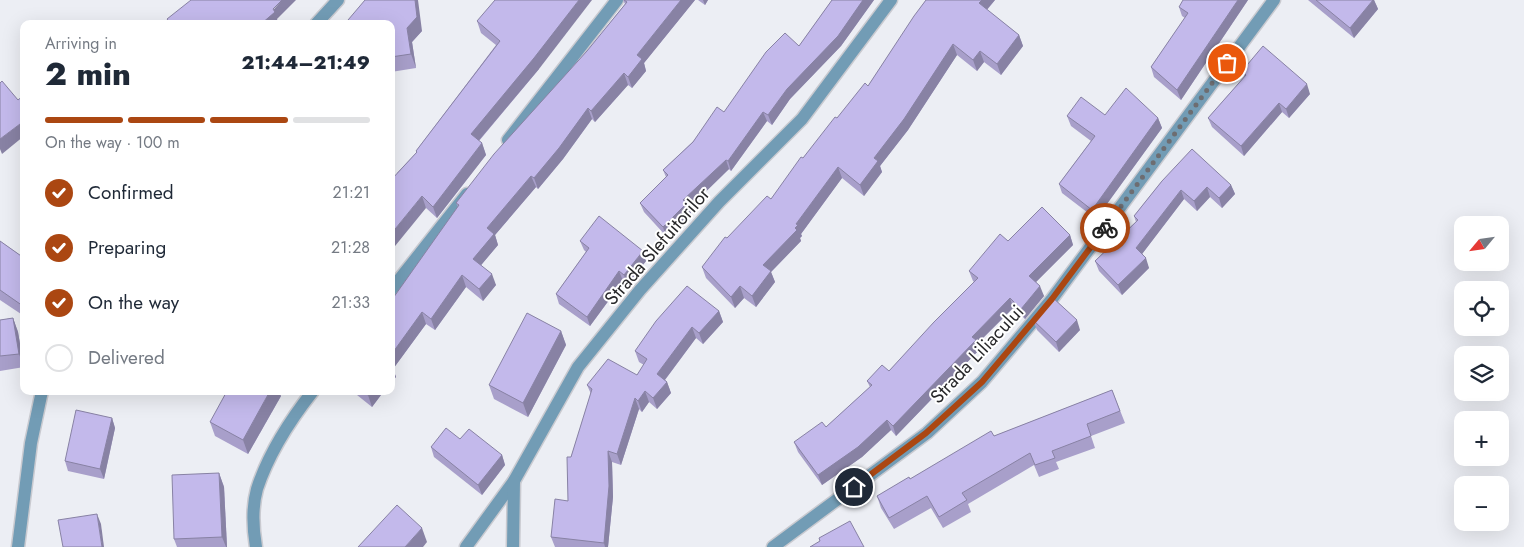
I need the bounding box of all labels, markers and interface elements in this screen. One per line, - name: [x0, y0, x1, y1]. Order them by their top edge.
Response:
- text: Arriving in: [45, 32, 117, 55]
- pin: [1206, 42, 1248, 84]
- text: 21:44–21:49: [241, 49, 370, 76]
- icon: bag: [1213, 49, 1241, 77]
- text: 2 min: [45, 51, 131, 97]
- text: On the way · 100 m: [45, 131, 180, 154]
- icon: check: [45, 179, 73, 207]
- text: Confirmed: [88, 179, 174, 206]
- text: 21:21: [333, 181, 370, 204]
- street label: Strada Slefuitorilor: [598, 181, 716, 311]
- courier: [1080, 203, 1130, 253]
- icon: bike: [1091, 214, 1119, 242]
- north arrow: [1454, 216, 1509, 271]
- map controls: [1454, 216, 1509, 531]
- icon: check: [45, 234, 73, 262]
- text: Preparing: [88, 234, 166, 261]
- text: 21:28: [331, 236, 370, 259]
- button: locate: [1454, 281, 1509, 336]
- icon: check: [45, 289, 73, 317]
- text: On the way: [88, 289, 179, 316]
- text: 21:33: [331, 291, 370, 314]
- street label: Strada Liliacului: [924, 299, 1030, 409]
- text: Delivered: [88, 344, 165, 371]
- button: layers: [1454, 346, 1509, 401]
- button: +: [1454, 411, 1509, 466]
- pin: [833, 466, 875, 508]
- icon: home: [840, 473, 868, 501]
- button: −: [1454, 476, 1509, 531]

